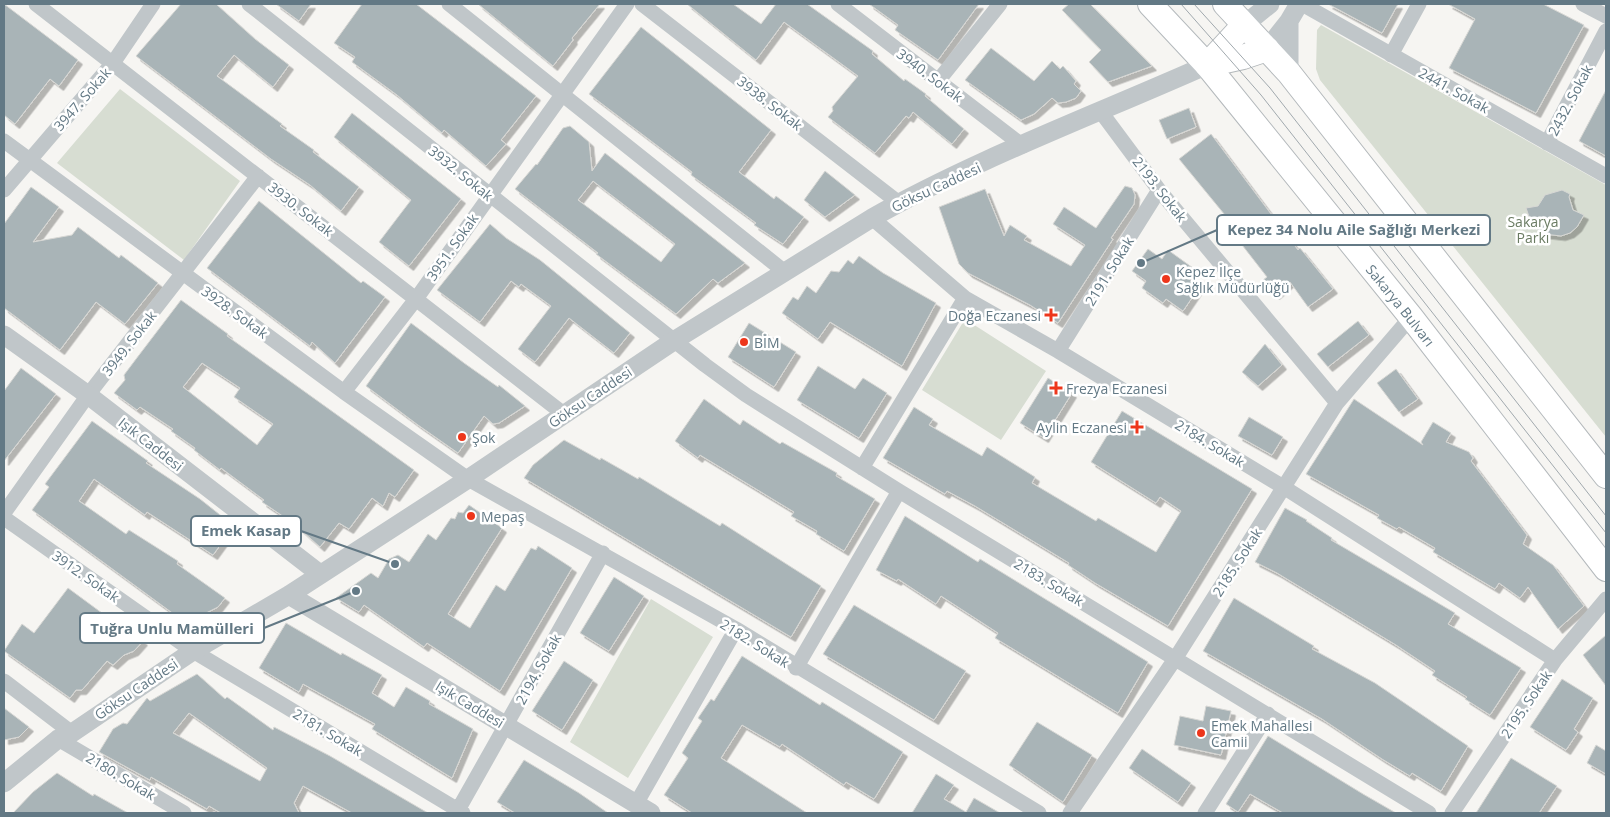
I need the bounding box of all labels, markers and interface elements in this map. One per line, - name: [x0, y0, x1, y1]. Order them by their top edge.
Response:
- street label: 3940. Sokak: [893, 44, 967, 106]
- street label: 2432. Sokak: [1543, 61, 1597, 139]
- street label: 3947. Sokak: [49, 63, 115, 135]
- street label: 2441. Sokak: [1415, 63, 1493, 118]
- street label: 3938. Sokak: [733, 72, 807, 135]
- street label: 3932. Sokak: [425, 141, 498, 205]
- street label: 2193. Sokak: [1129, 152, 1192, 226]
- street label: Göksu Caddesi: [888, 158, 984, 216]
- street label: 3930. Sokak: [264, 178, 338, 241]
- street label: 3951. Sokak: [422, 209, 482, 284]
- park label: Sakarya Parkı: [1507, 212, 1559, 247]
- callout: Kepez 34 Nolu Aile Sağlığı Merkezi: [1217, 215, 1490, 245]
- text: Kepez 34 Nolu Aile Sağlığı Merkezi: [1227, 219, 1481, 239]
- street label: 2191. Sokak: [1080, 232, 1138, 309]
- street label: Sakarya Bulvarı: [1362, 260, 1440, 350]
- place label: Kepez İlçe Sağlık Müdürlüğü: [1176, 262, 1289, 297]
- marker: Kepez İlçe Sağlık Müdürlüğü: [1160, 273, 1172, 285]
- street label: 3928. Sokak: [198, 281, 273, 343]
- street label: 3949. Sokak: [98, 306, 161, 380]
- place label: Doğa Eczanesi: [948, 306, 1041, 325]
- marker: Doğa Eczanesi: [1045, 309, 1057, 321]
- place label: BİM: [754, 333, 780, 352]
- marker: BİM: [738, 336, 750, 348]
- street label: Göksu Caddesi: [545, 362, 635, 432]
- place label: Frezya Eczanesi: [1066, 379, 1167, 398]
- marker: Frezya Eczanesi: [1050, 382, 1062, 394]
- street label: Işık Caddesi: [115, 413, 187, 475]
- street label: 2184. Sokak: [1172, 415, 1249, 472]
- place label: Aylin Eczanesi: [1036, 418, 1127, 437]
- marker: Aylin Eczanesi: [1131, 421, 1143, 433]
- place label: Şok: [472, 428, 496, 447]
- marker: Şok: [456, 431, 468, 443]
- place label: Mepaş: [481, 507, 525, 526]
- marker: Mepaş: [465, 510, 477, 522]
- callout: Emek Kasap: [191, 516, 301, 546]
- text: Emek Kasap: [201, 520, 291, 540]
- street label: 2185. Sokak: [1208, 524, 1267, 600]
- street label: 3912. Sokak: [49, 546, 124, 606]
- street label: 2183. Sokak: [1011, 554, 1088, 611]
- callout: Tuğra Unlu Mamülleri: [80, 613, 264, 643]
- street label: 2182. Sokak: [717, 614, 794, 672]
- text: Tuğra Unlu Mamülleri: [90, 618, 254, 638]
- street label: 2194. Sokak: [511, 630, 566, 708]
- street label: Göksu Caddesi: [91, 654, 181, 724]
- street label: 2195. Sokak: [1496, 666, 1556, 742]
- street label: Işık Caddesi: [432, 676, 508, 732]
- street label: 2181. Sokak: [290, 704, 367, 761]
- place label: Emek Mahallesi Camii: [1211, 716, 1312, 751]
- marker: Emek Mahallesi Camii: [1195, 727, 1207, 739]
- street label: 2180. Sokak: [83, 748, 160, 805]

